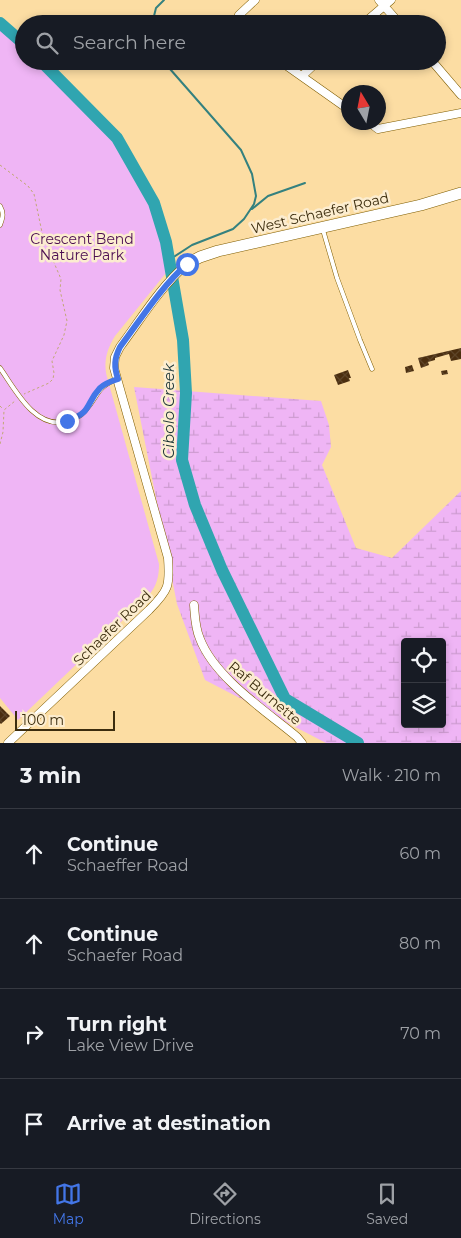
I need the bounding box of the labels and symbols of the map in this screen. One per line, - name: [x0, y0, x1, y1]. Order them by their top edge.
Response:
- north arrow: [341, 85, 386, 130]
- street label: West Schaefer Road: [249, 188, 391, 238]
- park label: Crescent Bend Nature Park: [30, 230, 134, 264]
- route start: [176, 253, 199, 276]
- water label: Cibolo Creek: [159, 362, 178, 459]
- route end: [56, 410, 79, 433]
- street label: Schaefer Road: [69, 586, 155, 670]
- street label: Raf Burnette: [225, 657, 305, 729]
- scale bar: [15, 708, 115, 731]

